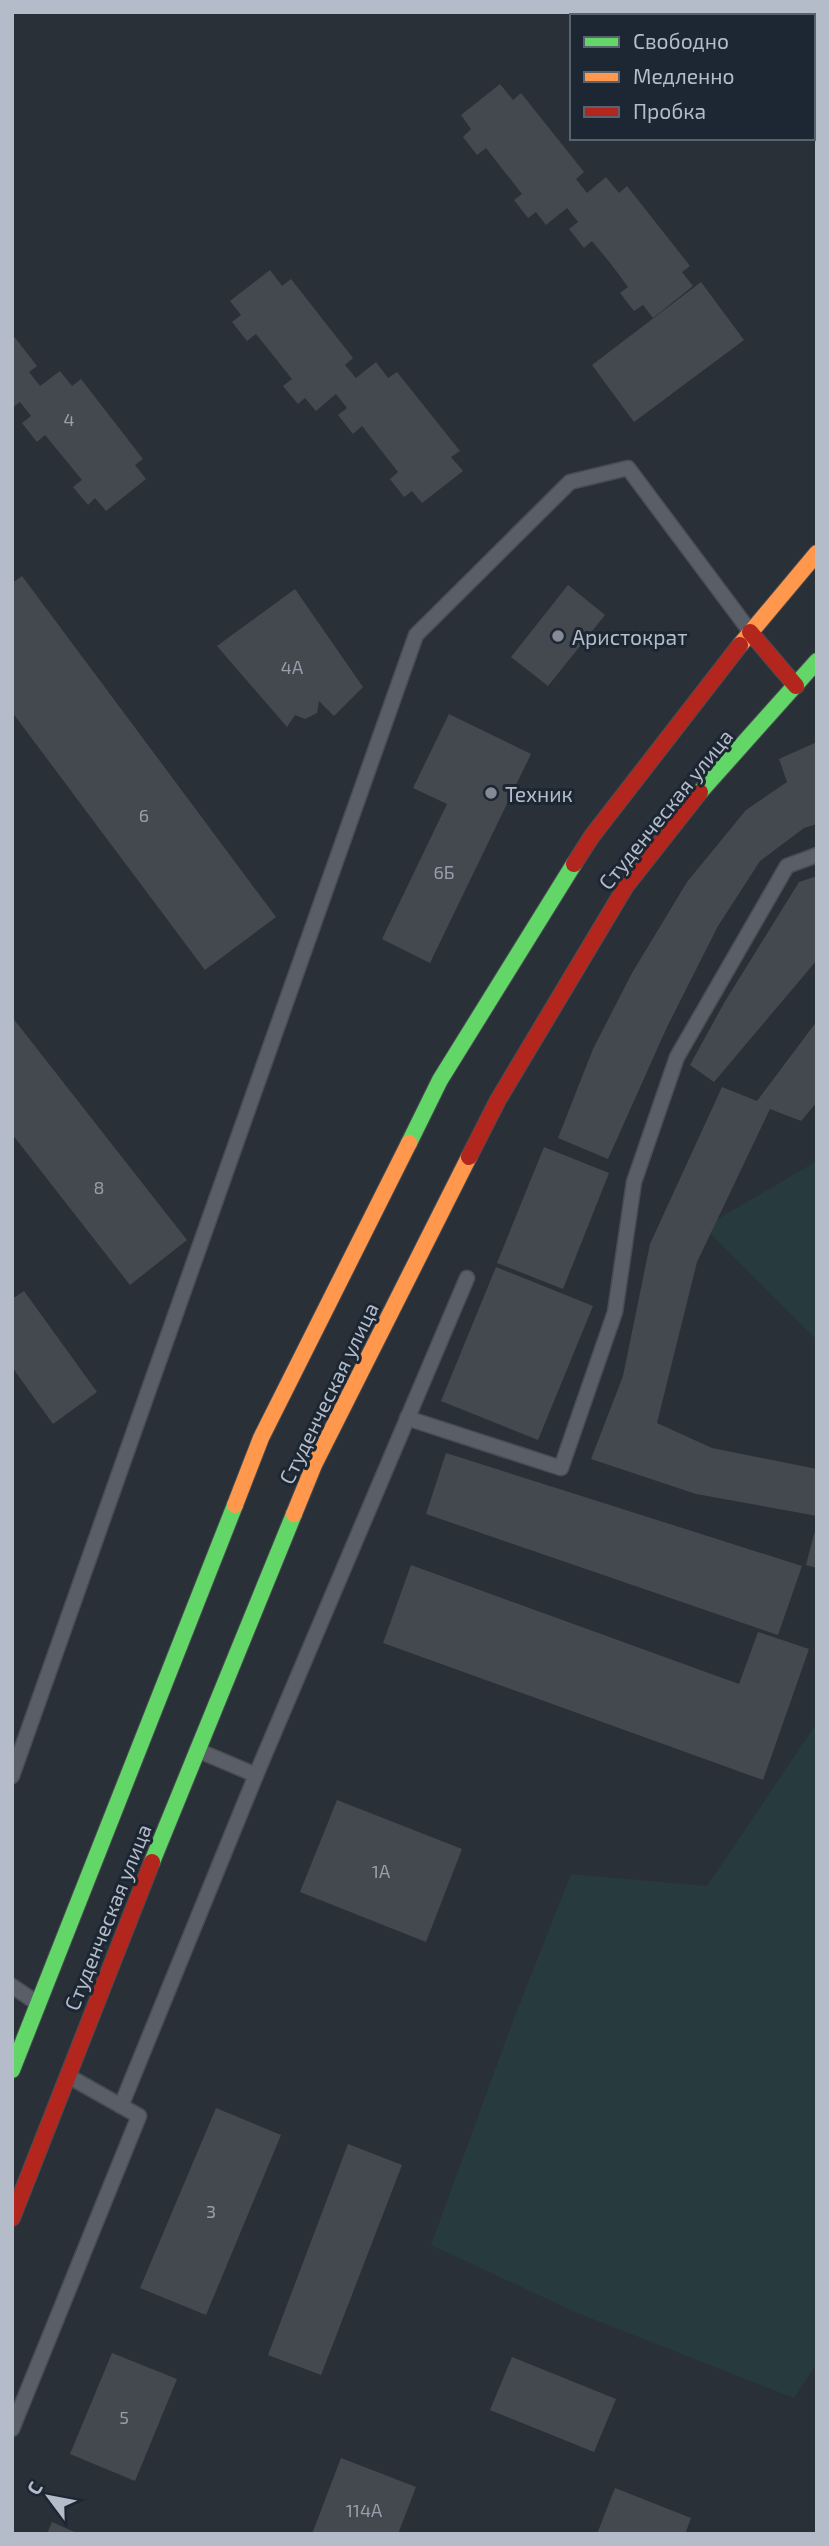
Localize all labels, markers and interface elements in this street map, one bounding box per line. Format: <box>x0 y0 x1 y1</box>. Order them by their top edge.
legend <box>570 14 815 140</box>
text: Свободно <box>633 28 729 53</box>
text: Медленно <box>633 63 735 88</box>
text: Пробка <box>633 98 706 123</box>
house number: 4 <box>63 408 75 430</box>
place label: Аристократ <box>572 624 687 649</box>
marker: Аристократ <box>550 628 566 644</box>
house number: 4А <box>281 656 304 678</box>
street label: Студенческая улица <box>593 724 738 895</box>
place label: Техник <box>505 781 573 806</box>
marker: Техник <box>483 785 499 801</box>
house number: 6 <box>139 804 149 826</box>
house number: 6Б <box>433 861 455 883</box>
house number: 8 <box>94 1176 104 1198</box>
street label: Студенческая улица <box>273 1298 384 1488</box>
street label: Студенческая улица <box>58 1820 157 2014</box>
house number: 1А <box>372 1860 391 1882</box>
house number: 3 <box>206 2200 216 2222</box>
house number: 5 <box>119 2406 129 2428</box>
north arrow <box>14 2462 84 2532</box>
text: С <box>21 2477 47 2499</box>
house number: 114А <box>346 2499 383 2521</box>

